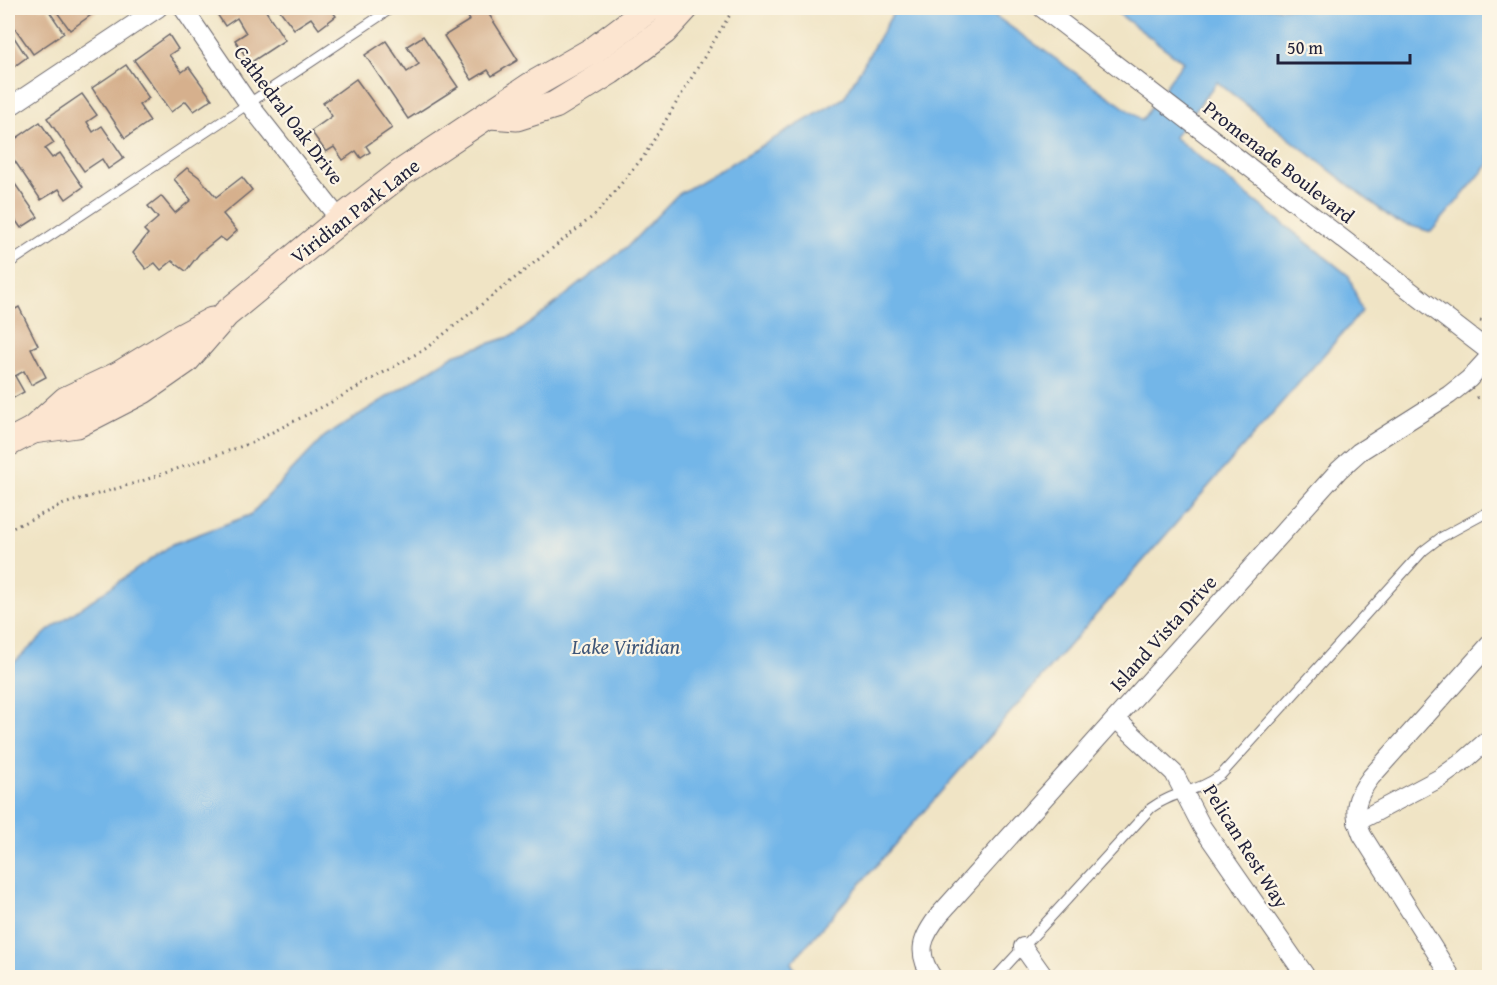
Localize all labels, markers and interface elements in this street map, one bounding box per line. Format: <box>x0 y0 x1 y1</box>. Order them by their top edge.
scale bar <box>1278 27 1410 65</box>
text: 50 m <box>1287 34 1323 61</box>
street label: Cathedral Oak Drive <box>227 39 351 190</box>
street label: Promenade Boulevard <box>1198 93 1361 230</box>
street label: Viridian Park Lane <box>284 151 425 270</box>
street label: Island Vista Drive <box>1102 568 1223 697</box>
water label: Lake Viridian <box>571 631 681 662</box>
street label: Pelican Rest Way <box>1197 778 1296 913</box>

